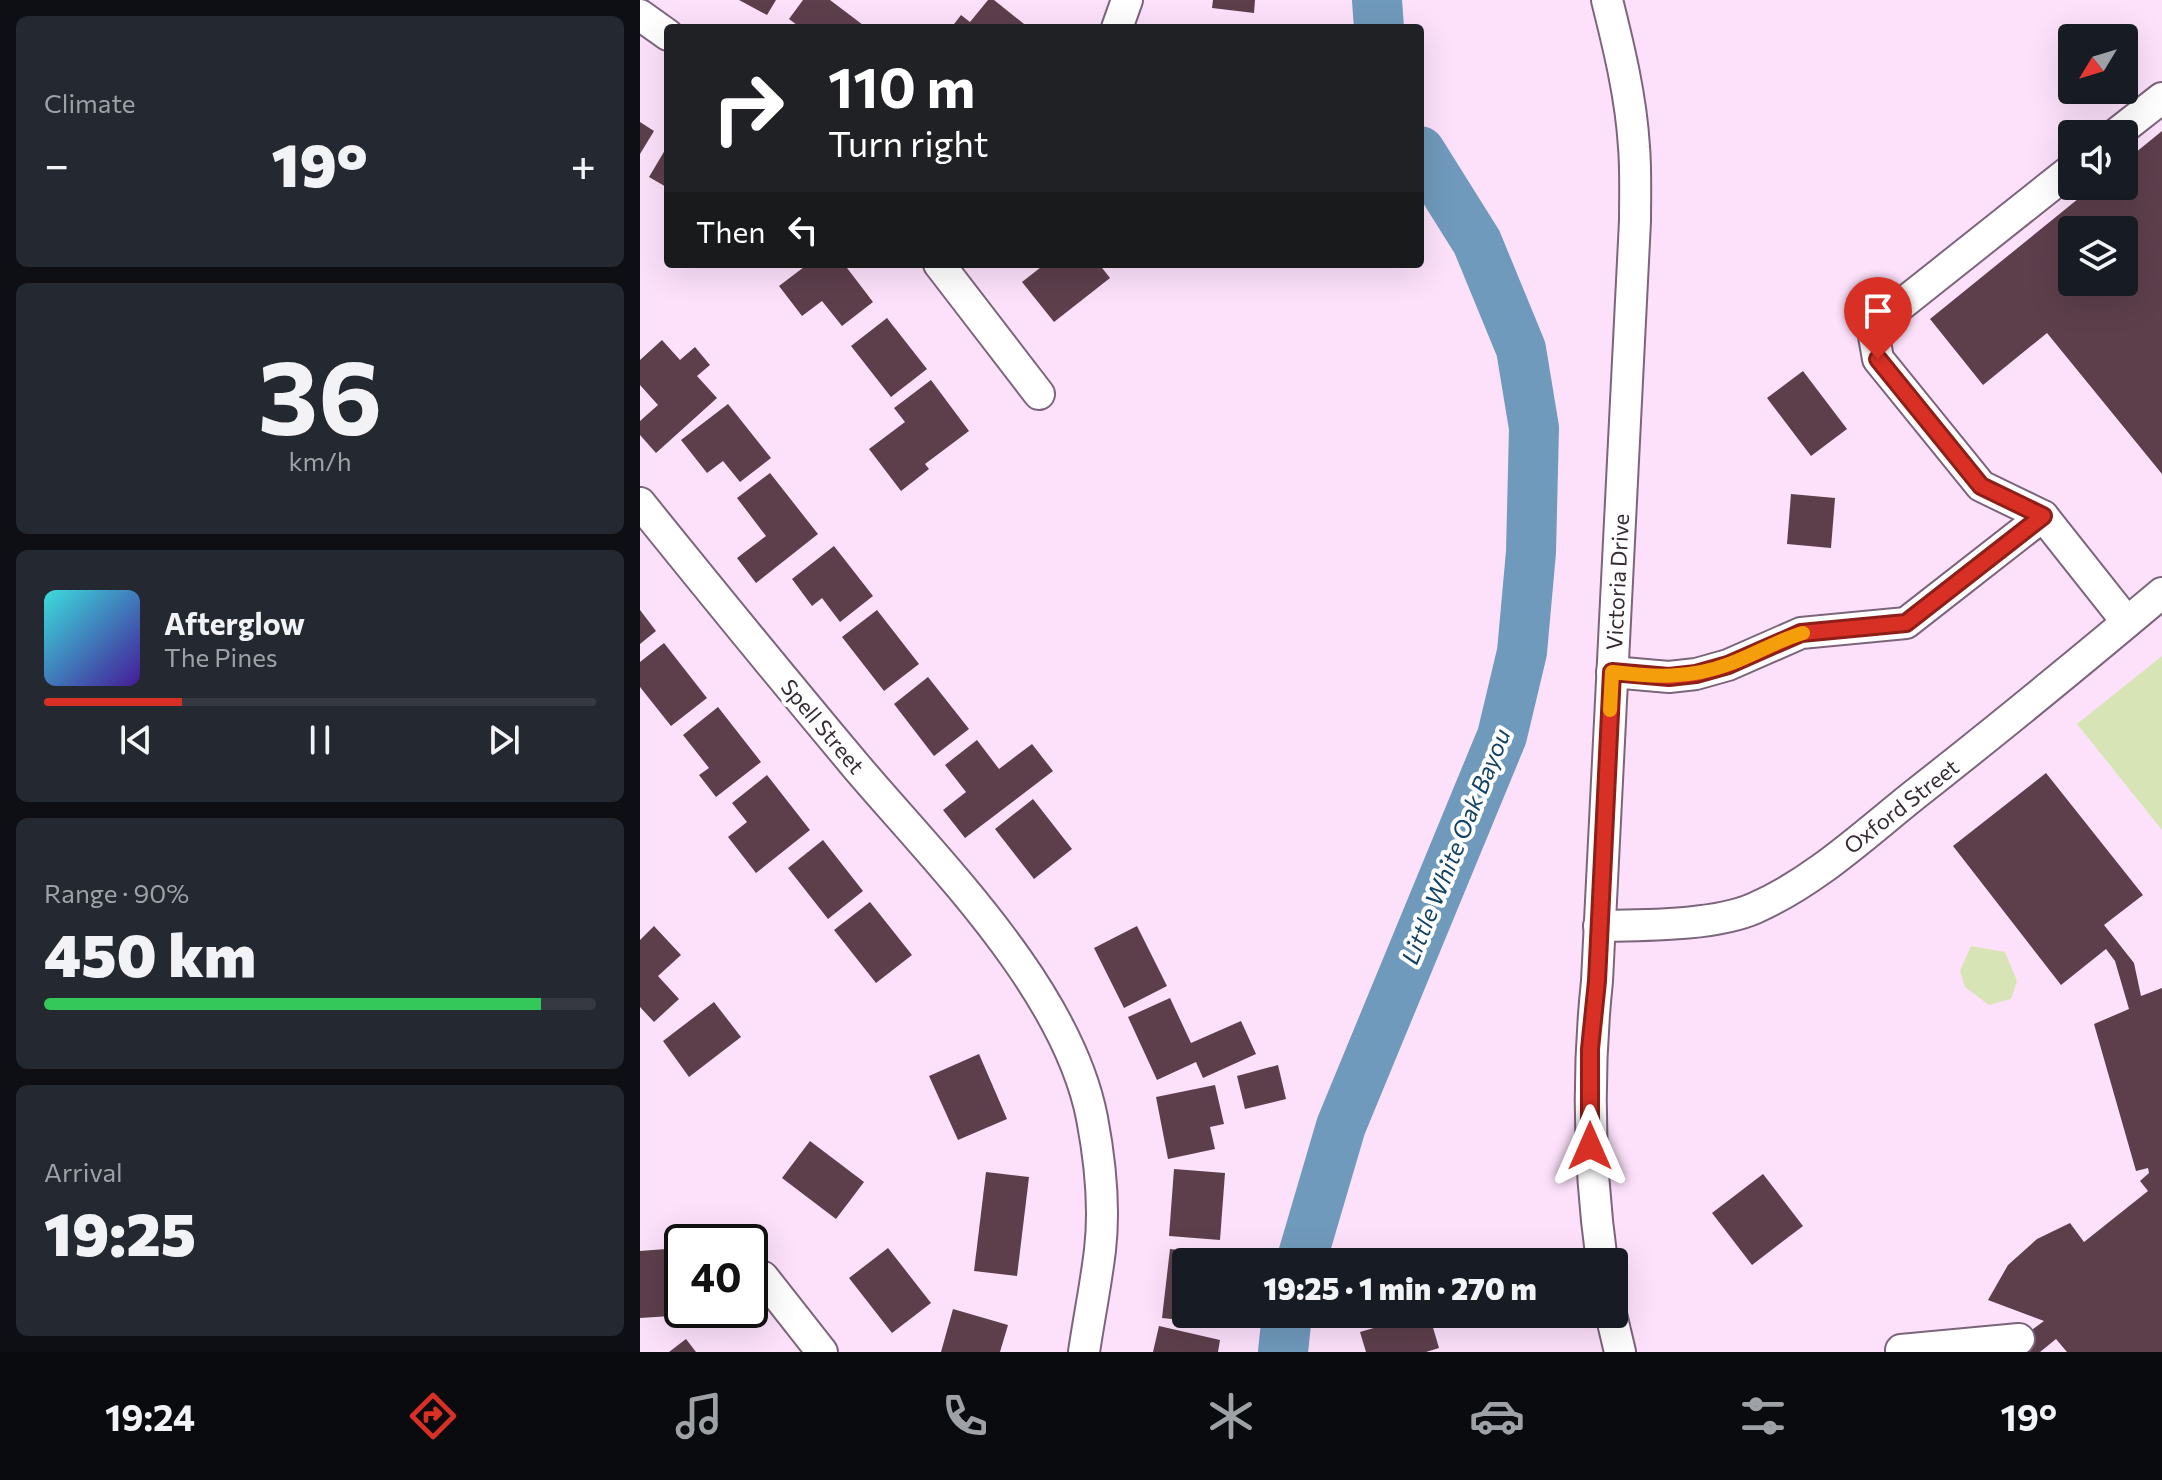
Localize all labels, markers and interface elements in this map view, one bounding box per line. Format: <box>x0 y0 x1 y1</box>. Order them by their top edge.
north arrow <box>2058 24 2138 104</box>
map controls <box>2058 24 2138 296</box>
text: 110 m <box>828 51 975 120</box>
icon: right <box>696 56 800 160</box>
text: Climate <box>44 87 136 118</box>
text: Turn right <box>828 120 989 164</box>
button: sound <box>2058 120 2138 200</box>
text: 19° <box>271 126 368 199</box>
text: − <box>44 136 69 190</box>
text: + <box>570 136 596 190</box>
icon: left <box>781 208 825 252</box>
text: Then <box>696 212 765 249</box>
button: layers <box>2058 216 2138 296</box>
pin <box>1844 277 1912 359</box>
icon: arrive <box>1856 289 1900 333</box>
text: 36 <box>258 329 382 456</box>
text: km/h <box>288 445 352 476</box>
street label: Victoria Drive <box>1600 513 1634 651</box>
text: Afterglow <box>164 604 305 641</box>
text: The Pines <box>164 641 278 672</box>
street label: Spell Street <box>776 673 870 779</box>
icon: previous <box>114 718 158 762</box>
icon: pause <box>298 718 342 762</box>
icon: next <box>482 718 526 762</box>
water label: Little White Oak Bayou <box>1394 724 1516 968</box>
street label: Oxford Street <box>1838 753 1964 859</box>
text: Range · 90% <box>44 877 189 908</box>
text: 450 km <box>44 916 256 989</box>
position arrow <box>1548 1104 1632 1188</box>
text: Arrival <box>44 1156 123 1187</box>
text: 19:25 <box>44 1195 196 1268</box>
speed limit sign: 40 <box>664 1224 768 1328</box>
text: 19:25 · 1 min · 270 m <box>1263 1269 1537 1306</box>
icon: directions <box>405 1388 461 1444</box>
icon: music <box>671 1388 727 1444</box>
icon: phone <box>937 1388 993 1444</box>
icon: climate <box>1203 1388 1259 1444</box>
icon: car <box>1469 1388 1525 1444</box>
icon: filters <box>1735 1388 1791 1444</box>
text: 19:24 <box>105 1394 195 1438</box>
text: 19° <box>2001 1394 2057 1438</box>

